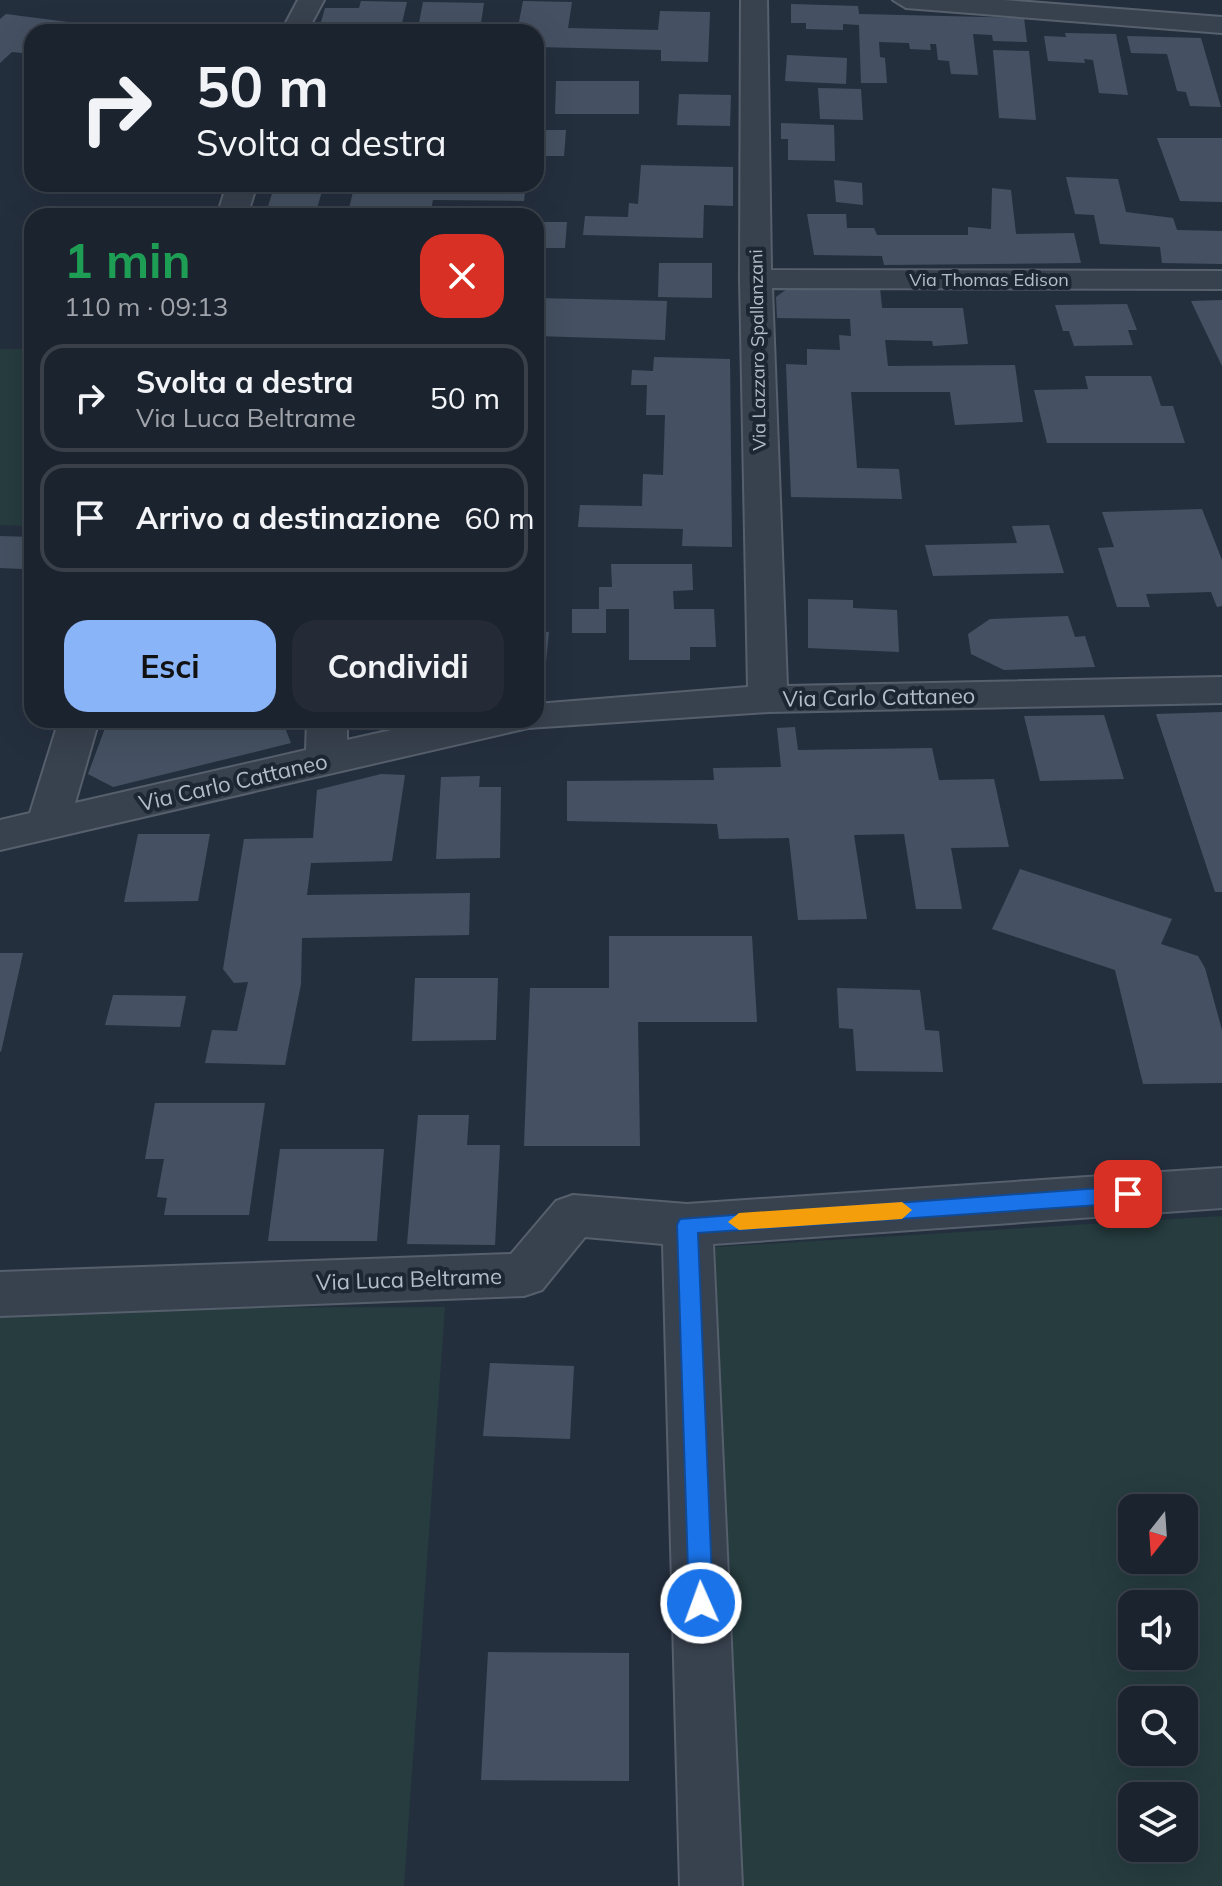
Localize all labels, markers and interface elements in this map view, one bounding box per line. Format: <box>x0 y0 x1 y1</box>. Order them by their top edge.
text: 50 m <box>196 51 329 121</box>
icon: right <box>64 56 168 160</box>
text: Svolta a destra <box>196 120 447 165</box>
text: 1 min <box>64 230 191 290</box>
button: close <box>420 234 504 318</box>
street label: Via Lazzaro Spallanzani <box>744 249 771 451</box>
street label: Via Thomas Edison <box>909 268 1069 291</box>
text: 110 m · 09:13 <box>64 290 228 323</box>
text: Svolta a destra <box>136 363 353 401</box>
icon: right <box>68 376 112 420</box>
text: 50 m <box>430 379 500 417</box>
text: Via Luca Beltrame <box>136 401 356 434</box>
icon: arrive <box>68 496 112 540</box>
text: Arrivo a destinazione <box>136 499 440 537</box>
text: 60 m <box>464 499 535 537</box>
button: Esci <box>64 620 276 712</box>
button: Condividi <box>292 620 504 712</box>
street label: Via Carlo Cattaneo <box>782 681 976 713</box>
street label: Via Carlo Cattaneo <box>136 747 330 817</box>
pin <box>1094 1160 1162 1228</box>
icon: arrive <box>1106 1172 1150 1216</box>
street label: Via Luca Beltrame <box>316 1262 502 1296</box>
north arrow <box>1118 1494 1198 1574</box>
map controls <box>1118 1494 1198 1862</box>
position arrow <box>659 1561 743 1645</box>
button: sound <box>1118 1590 1198 1670</box>
button: search <box>1118 1686 1198 1766</box>
button: layers <box>1118 1782 1198 1862</box>

